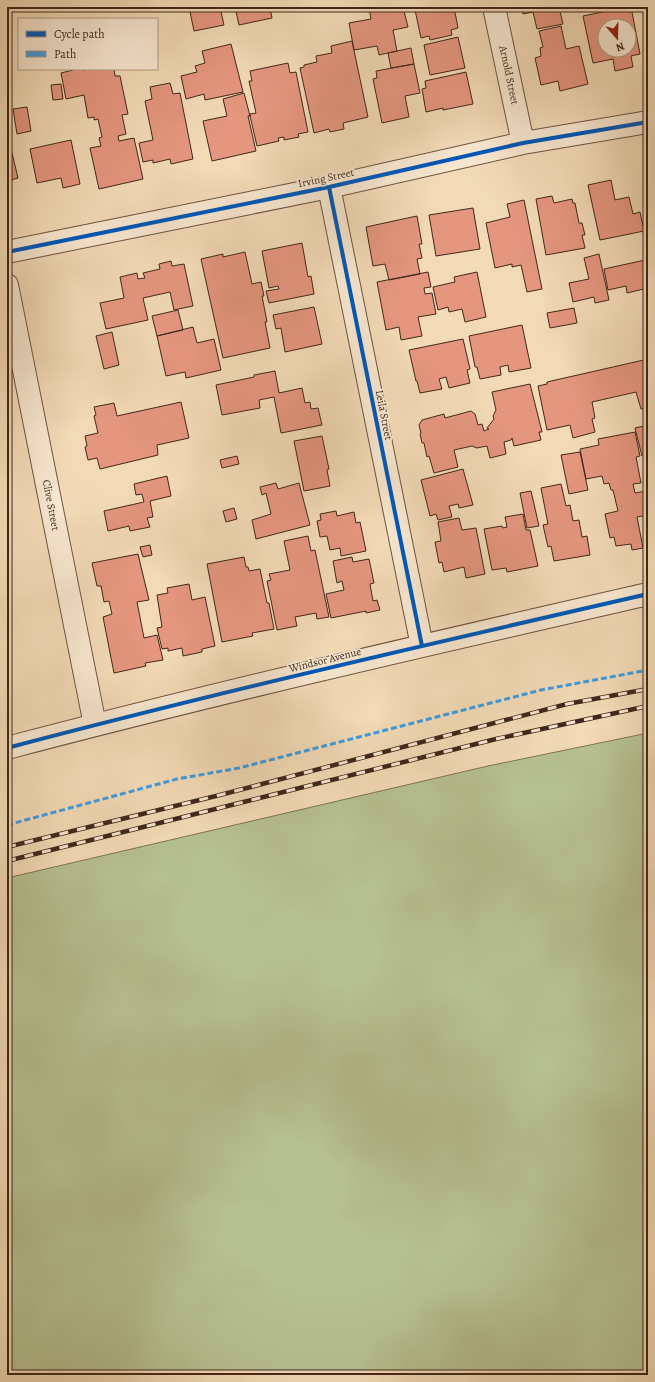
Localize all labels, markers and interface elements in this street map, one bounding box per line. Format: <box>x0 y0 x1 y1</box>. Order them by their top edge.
legend <box>18 18 158 70</box>
north arrow <box>597 18 637 58</box>
text: Cycle path <box>54 26 105 42</box>
text: N <box>614 39 627 55</box>
street label: Arnold Street <box>495 43 523 106</box>
text: Path <box>54 46 77 62</box>
street label: Irving Street <box>297 165 356 191</box>
street label: Leila Street <box>372 389 396 442</box>
street label: Clive Street <box>39 478 63 532</box>
street label: Windsor Avenue <box>286 644 363 676</box>

